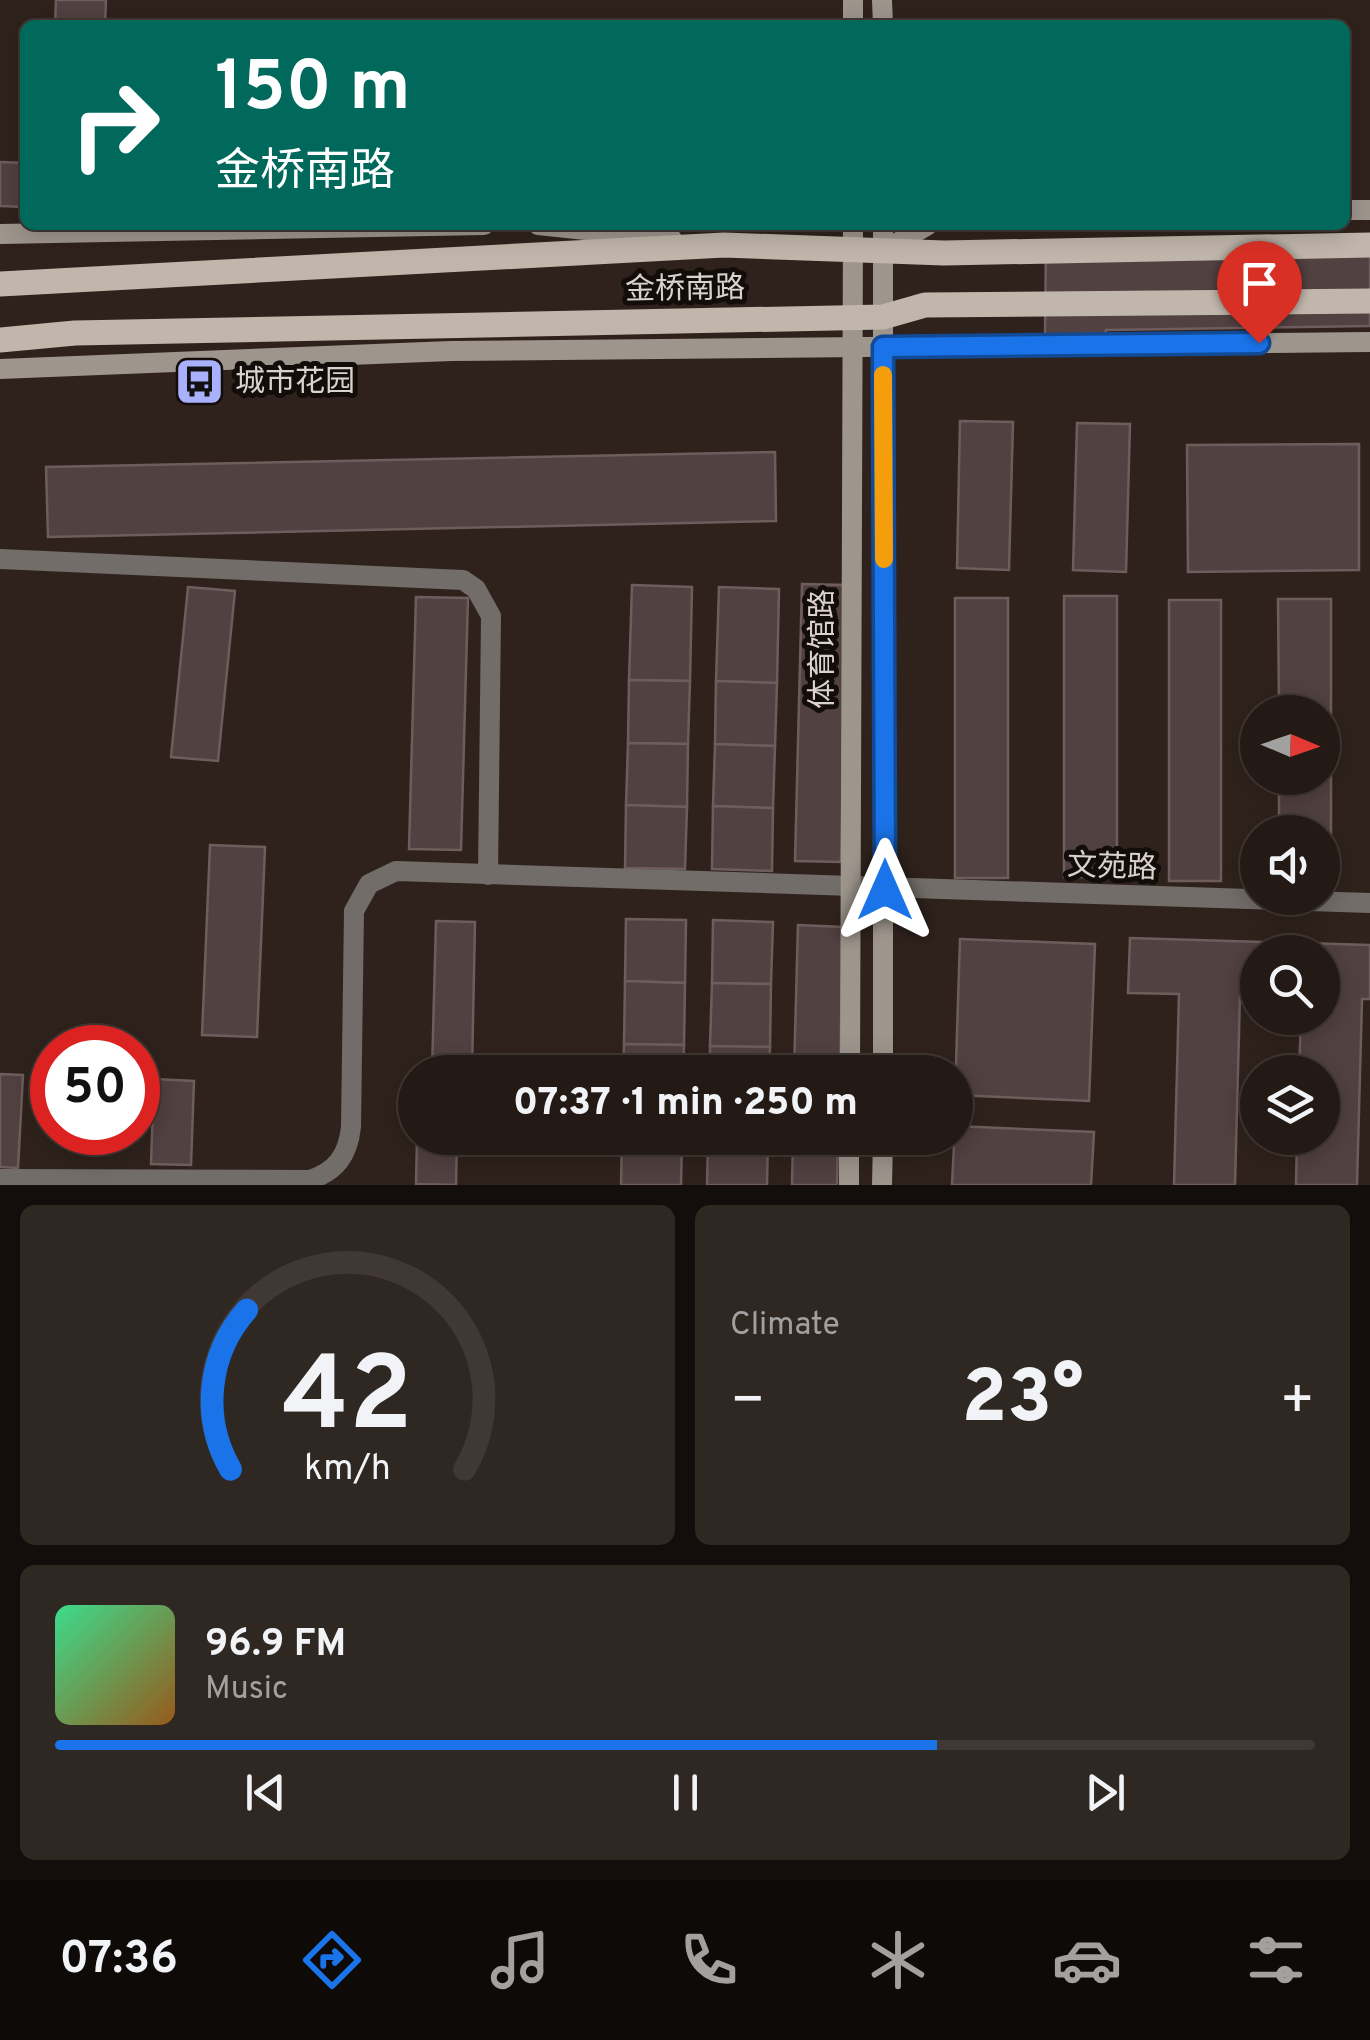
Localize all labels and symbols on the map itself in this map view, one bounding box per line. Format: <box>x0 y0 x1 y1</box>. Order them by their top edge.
pin <box>1217 241 1302 344</box>
street label: 金桥南路 <box>625 271 745 310</box>
bus stop icon: 城市花园 <box>174 355 226 407</box>
place label: 城市花园 <box>235 365 355 402</box>
street label: 体育馆路 <box>806 589 843 709</box>
north arrow <box>1240 695 1340 795</box>
position arrow <box>833 838 937 942</box>
street label: 文苑路 <box>1066 848 1158 889</box>
speed limit sign: 50 <box>30 1025 160 1155</box>

